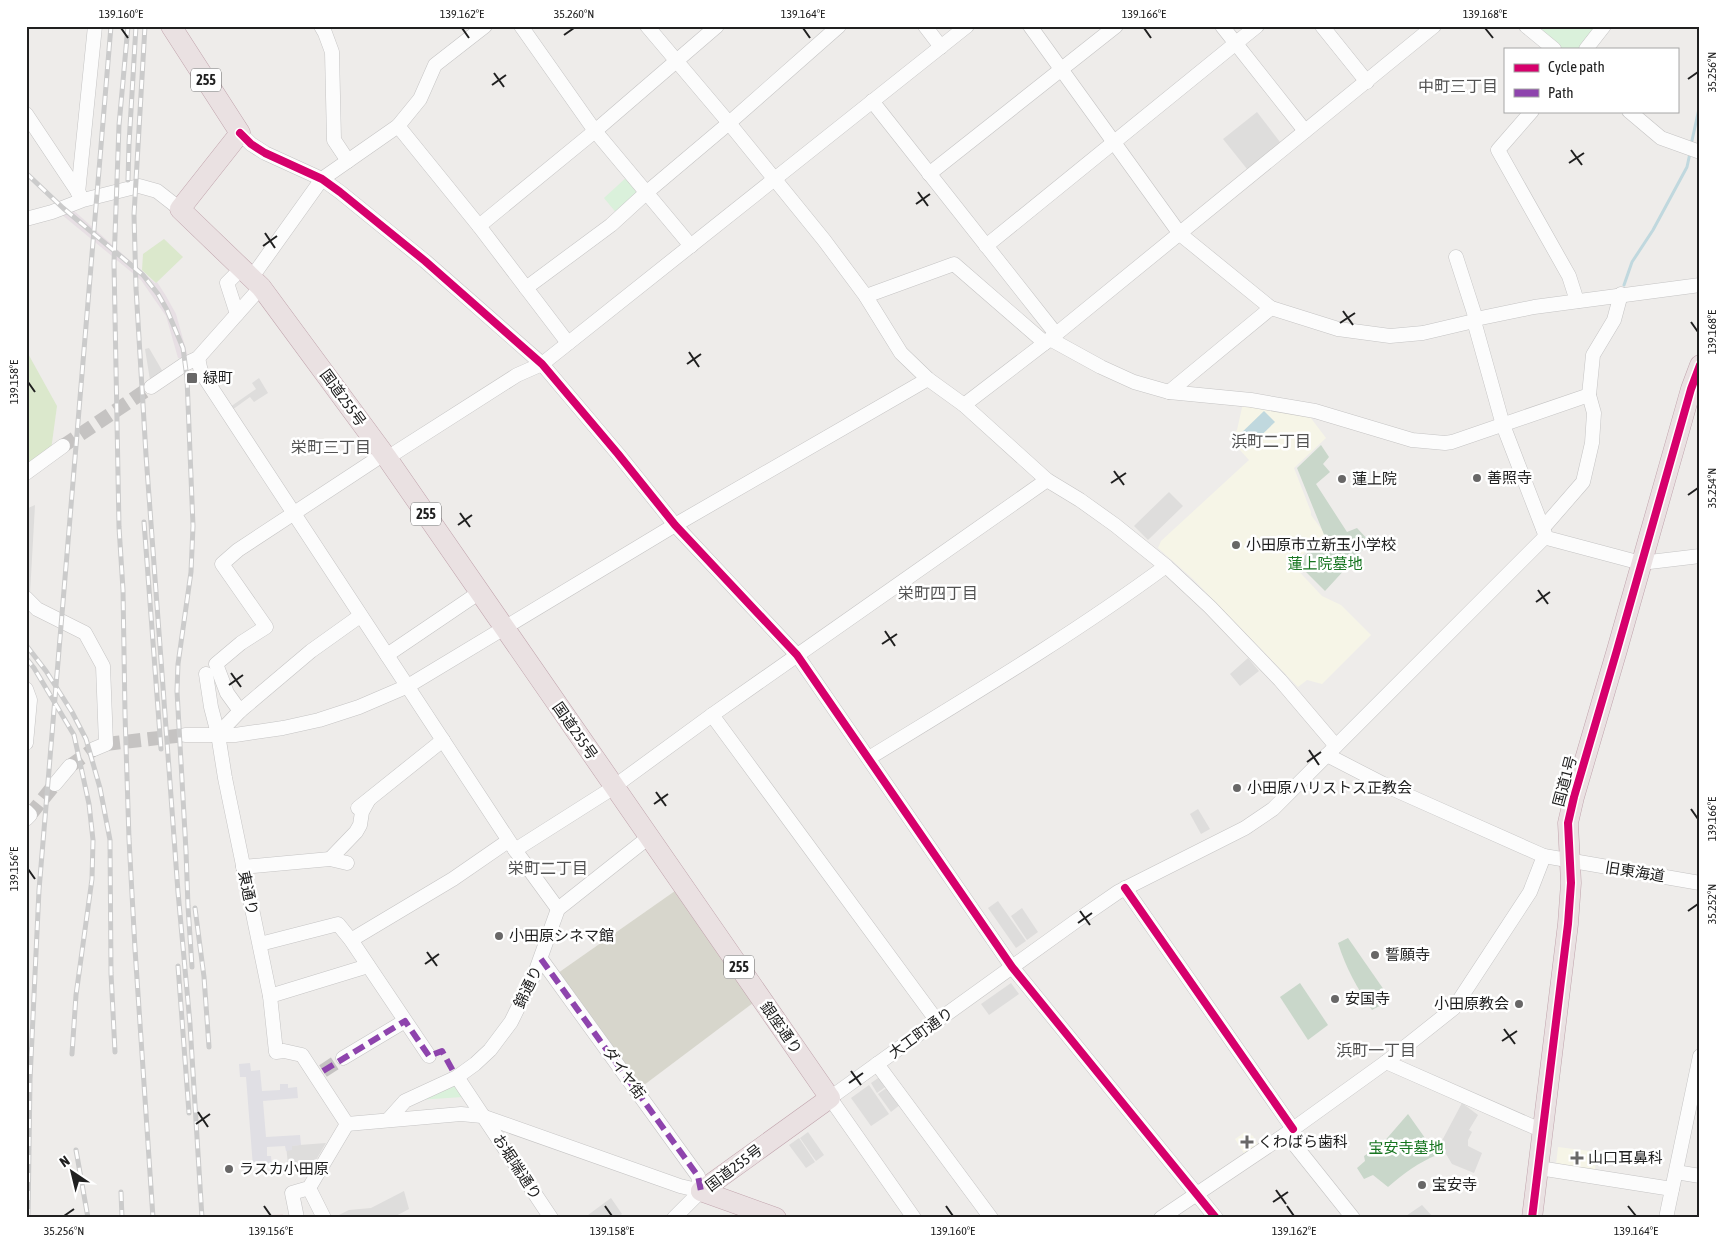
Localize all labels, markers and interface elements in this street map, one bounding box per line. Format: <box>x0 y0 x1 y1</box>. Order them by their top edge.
text: 139.160°E <box>99 7 143 21</box>
text: 139.162°E <box>440 7 484 21</box>
text: 35.260°N <box>554 7 594 21</box>
text: 139.164°E <box>781 7 825 21</box>
text: 139.166°E <box>1122 7 1166 21</box>
text: 139.168°E <box>1463 7 1507 21</box>
legend <box>1504 48 1678 112</box>
text: 35.256°N <box>1705 52 1719 92</box>
text: Cycle path <box>1548 58 1605 75</box>
road number: 255 <box>191 68 221 92</box>
district label: 中町三丁目 <box>1418 77 1498 95</box>
text: Path <box>1548 84 1574 101</box>
text: 139.168°E <box>1705 310 1719 354</box>
text: 139.158°E <box>7 360 21 404</box>
street label: 国道255号 <box>317 366 370 429</box>
place label: 緑町 <box>203 369 233 386</box>
marker: 緑町 <box>185 371 199 385</box>
district label: 浜町二丁目 <box>1231 432 1311 450</box>
district label: 栄町三丁目 <box>291 438 371 456</box>
text: 35.254°N <box>1705 468 1719 508</box>
place label: 善照寺 <box>1487 469 1532 486</box>
place label: 蓮上院 <box>1352 470 1397 487</box>
marker: 善照寺 <box>1471 472 1483 484</box>
marker: 蓮上院 <box>1336 473 1348 485</box>
road number: 255 <box>411 502 441 526</box>
place label: 小田原市立新玉小学校 <box>1246 536 1396 553</box>
marker: 小田原市立新玉小学校 <box>1230 539 1242 551</box>
park label: 蓮上院墓地 <box>1287 555 1363 572</box>
district label: 栄町四丁目 <box>898 584 978 602</box>
street label: 国道255号 <box>549 699 601 763</box>
street label: 国道1号 <box>1550 754 1579 808</box>
place label: 小田原ハリストス正教会 <box>1247 779 1412 796</box>
marker: 小田原ハリストス正教会 <box>1231 782 1243 794</box>
text: 139.166°E <box>1705 797 1719 841</box>
text: 139.156°E <box>7 847 21 891</box>
street label: 旧東海道 <box>1604 858 1666 885</box>
district label: 栄町二丁目 <box>508 859 588 877</box>
street label: 東通り <box>235 869 261 917</box>
text: 35.252°N <box>1705 884 1719 924</box>
place label: 小田原シネマ館 <box>509 927 614 944</box>
marker: 小田原シネマ館 <box>493 930 505 942</box>
place label: 誓願寺 <box>1385 946 1430 963</box>
marker: 誓願寺 <box>1369 949 1381 961</box>
road number: 255 <box>724 956 754 979</box>
street label: 錦通り <box>510 963 545 1011</box>
place label: 安国寺 <box>1345 990 1390 1007</box>
marker: 安国寺 <box>1329 993 1341 1005</box>
place label: 小田原教会 <box>1434 995 1509 1012</box>
street label: 銀座通り <box>757 998 806 1057</box>
marker: 小田原教会 <box>1513 998 1525 1010</box>
street label: 大工町通り <box>885 1004 956 1062</box>
district label: 浜町一丁目 <box>1336 1041 1416 1059</box>
street label: ダイヤ街 <box>600 1044 649 1102</box>
street label: お堀端通り <box>490 1131 545 1203</box>
place label: くわばら歯科 <box>1258 1133 1348 1150</box>
marker: くわばら歯科 <box>1240 1135 1254 1149</box>
park label: 宝安寺墓地 <box>1368 1139 1444 1156</box>
street label: 国道255号 <box>702 1141 765 1194</box>
north arrow <box>48 1146 98 1196</box>
place label: 山口耳鼻科 <box>1588 1149 1663 1166</box>
marker: 山口耳鼻科 <box>1570 1151 1584 1165</box>
text: N <box>57 1152 73 1170</box>
place label: ラスカ小田原 <box>239 1160 329 1177</box>
marker: ラスカ小田原 <box>223 1163 235 1175</box>
place label: 宝安寺 <box>1432 1176 1477 1193</box>
marker: 宝安寺 <box>1416 1179 1428 1191</box>
text: 35.256°N <box>44 1224 84 1238</box>
text: 139.156°E <box>249 1224 293 1238</box>
text: 139.158°E <box>590 1224 634 1238</box>
text: 139.160°E <box>931 1224 975 1238</box>
text: 139.162°E <box>1272 1224 1316 1238</box>
text: 139.164°E <box>1614 1224 1658 1238</box>

